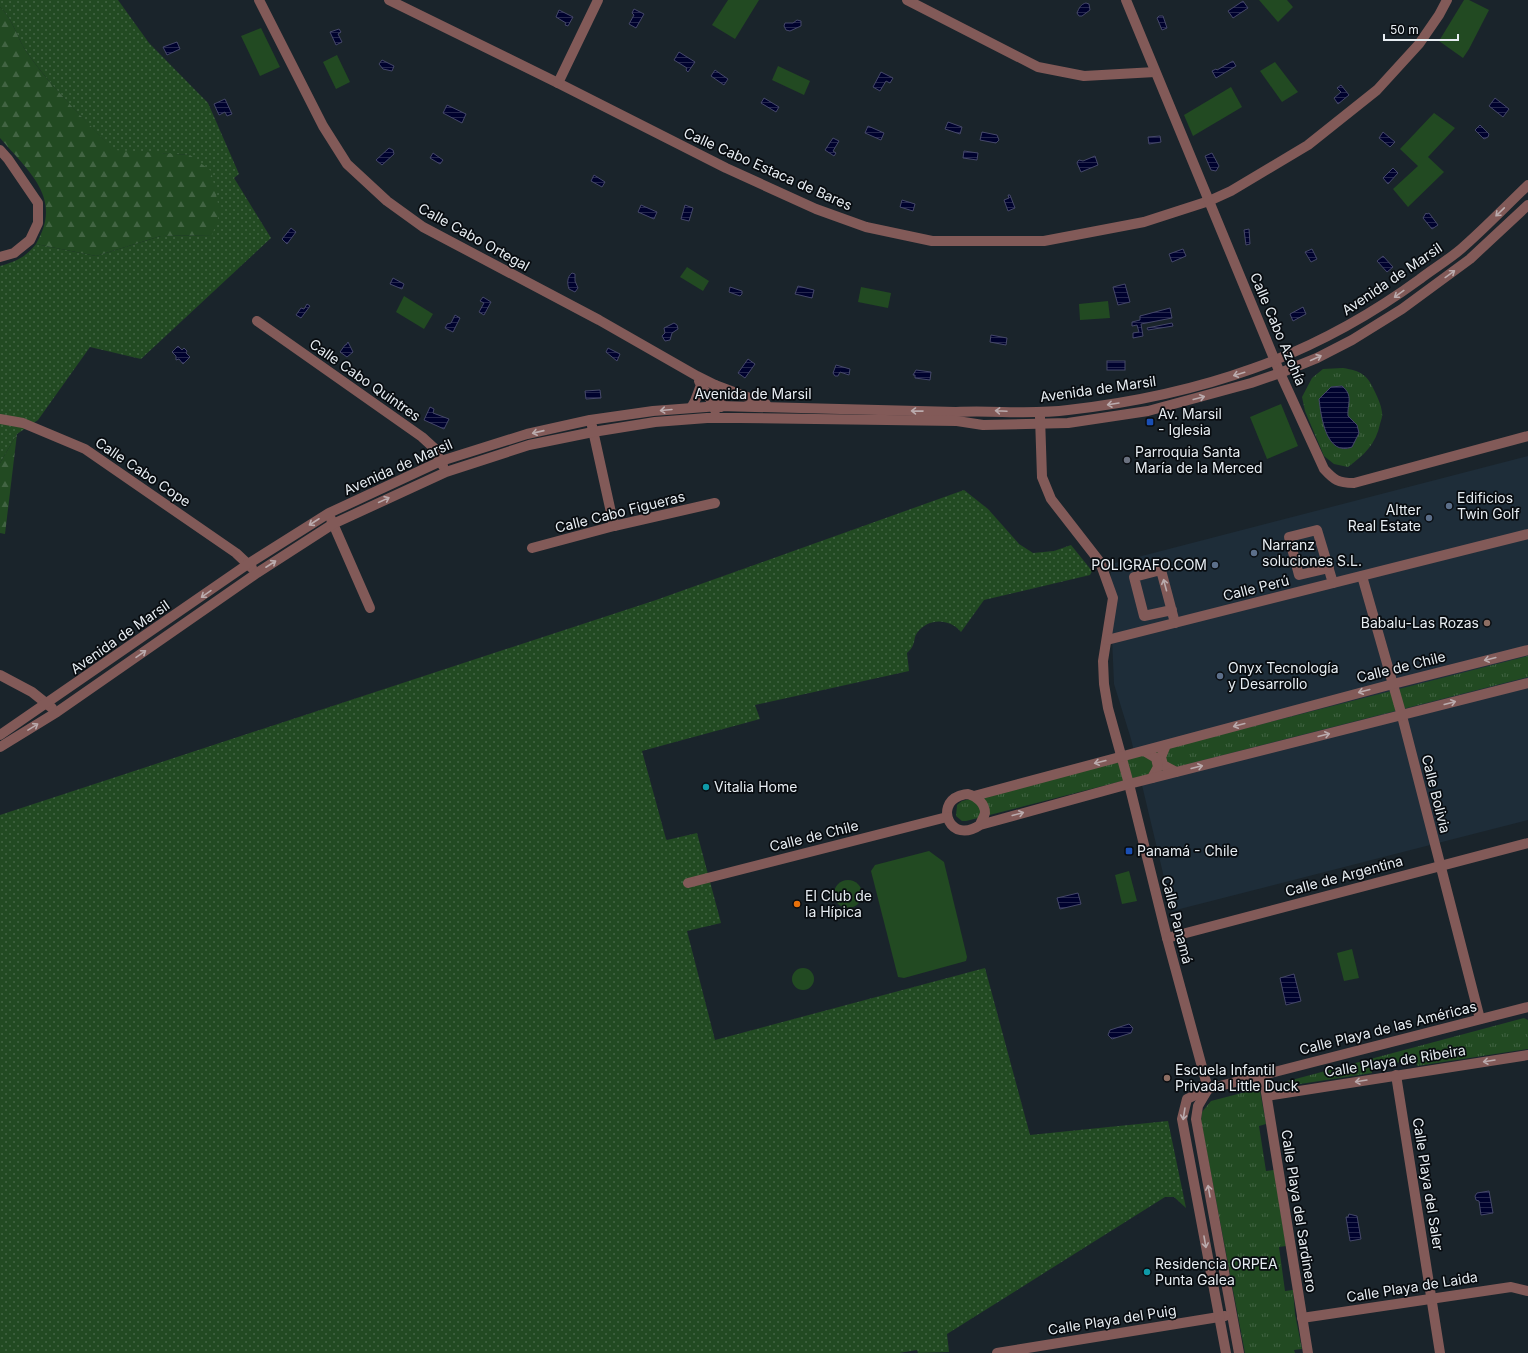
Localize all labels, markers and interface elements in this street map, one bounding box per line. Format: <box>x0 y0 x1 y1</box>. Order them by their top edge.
scale bar <box>1384 16 1458 42</box>
text: 50 m <box>1390 22 1419 37</box>
street label: Calle Cabo Estaca de Bares <box>681 124 855 213</box>
street label: Calle Cabo Ortegal <box>416 199 533 274</box>
one-way arrow <box>1495 207 1505 217</box>
street label: Avenida de Marsil <box>1338 239 1445 318</box>
street label: Calle Cabo Azohía <box>1247 270 1310 388</box>
one-way arrow <box>1444 270 1455 278</box>
one-way arrow <box>1394 290 1405 298</box>
street label: Calle Cabo Quintres <box>306 335 424 424</box>
one-way arrow <box>1310 354 1322 361</box>
one-way arrow <box>1233 371 1246 378</box>
street label: Avenida de Marsil <box>1039 372 1157 405</box>
street label: Avenida de Marsil <box>694 385 812 402</box>
one-way arrow <box>1192 394 1205 401</box>
one-way arrow <box>1106 400 1119 408</box>
place label: Av. Marsil - Iglesia <box>1158 405 1222 438</box>
one-way arrow <box>660 406 673 414</box>
one-way arrow <box>911 407 924 415</box>
one-way arrow <box>995 408 1008 415</box>
marker: Av. Marsil - Iglesia <box>1145 417 1155 427</box>
one-way arrow <box>532 428 545 436</box>
street label: Calle Cabo Cope <box>92 433 194 510</box>
street label: Avenida de Marsil <box>341 435 455 498</box>
place label: Parroquia Santa María de la Merced <box>1135 443 1263 476</box>
marker: Parroquia Santa María de la Merced <box>1122 455 1132 465</box>
street label: Calle Cabo Figueras <box>553 487 687 536</box>
place label: Edificios Twin Golf <box>1457 489 1520 522</box>
one-way arrow <box>377 496 389 503</box>
place label: Altter Real Estate <box>1348 501 1421 534</box>
marker: Edificios Twin Golf <box>1444 501 1454 511</box>
marker: Altter Real Estate <box>1424 513 1434 523</box>
one-way arrow <box>309 518 320 526</box>
place label: Narranz soluciones S.L. <box>1262 536 1362 569</box>
marker: Narranz soluciones S.L. <box>1249 548 1259 558</box>
place label: POLIGRAFO.COM <box>1091 556 1207 573</box>
one-way arrow <box>265 560 276 568</box>
marker: POLIGRAFO.COM <box>1210 560 1220 570</box>
street label: Calle Perú <box>1221 571 1291 604</box>
one-way arrow <box>1161 579 1169 592</box>
one-way arrow <box>201 590 212 598</box>
street label: Avenida de Marsil <box>67 596 173 677</box>
place label: Babalu-Las Rozas <box>1361 614 1479 631</box>
marker: Babalu-Las Rozas <box>1482 618 1492 628</box>
street label: Calle de Chile <box>1355 647 1447 686</box>
one-way arrow <box>135 650 146 658</box>
one-way arrow <box>1484 656 1497 664</box>
place label: Onyx Tecnología y Desarrollo <box>1228 659 1339 692</box>
marker: Onyx Tecnología y Desarrollo <box>1215 671 1225 681</box>
one-way arrow <box>1358 688 1371 696</box>
one-way arrow <box>1443 699 1456 707</box>
one-way arrow <box>27 722 39 730</box>
one-way arrow <box>1232 722 1245 729</box>
one-way arrow <box>1317 731 1330 739</box>
street label: Calle Bolivia <box>1419 753 1454 835</box>
one-way arrow <box>1093 759 1106 767</box>
one-way arrow <box>1191 763 1204 770</box>
place label: Vitalia Home <box>714 778 797 795</box>
marker: Vitalia Home <box>701 782 711 792</box>
one-way arrow <box>1011 810 1024 818</box>
street label: Calle de Chile <box>768 816 860 855</box>
place label: Panamá - Chile <box>1137 842 1238 859</box>
marker: Panamá - Chile <box>1124 846 1134 856</box>
street label: Calle de Argentina <box>1283 852 1405 899</box>
street label: Calle Panamá <box>1158 874 1197 966</box>
place label: El Club de la Hípica <box>805 887 872 920</box>
marker: El Club de la Hípica <box>792 899 802 909</box>
street label: Calle Playa de las Américas <box>1297 997 1478 1058</box>
street label: Calle Playa de Ribeira <box>1323 1041 1467 1080</box>
one-way arrow <box>1483 1057 1496 1065</box>
place label: Escuela Infantil Privada Little Duck <box>1175 1061 1299 1094</box>
marker: Escuela Infantil Privada Little Duck <box>1162 1073 1172 1083</box>
one-way arrow <box>1355 1077 1368 1085</box>
one-way arrow <box>1180 1108 1188 1121</box>
street label: Calle Playa del Saler <box>1410 1116 1447 1252</box>
street label: Calle Playa del Sardinero <box>1278 1128 1321 1293</box>
one-way arrow <box>1204 1185 1212 1198</box>
one-way arrow <box>1201 1235 1209 1248</box>
place label: Residencia ORPEA Punta Galea <box>1155 1255 1278 1288</box>
marker: Residencia ORPEA Punta Galea <box>1142 1267 1152 1277</box>
street label: Calle Playa de Laida <box>1345 1268 1479 1305</box>
street label: Calle Playa del Puig <box>1046 1301 1177 1338</box>

